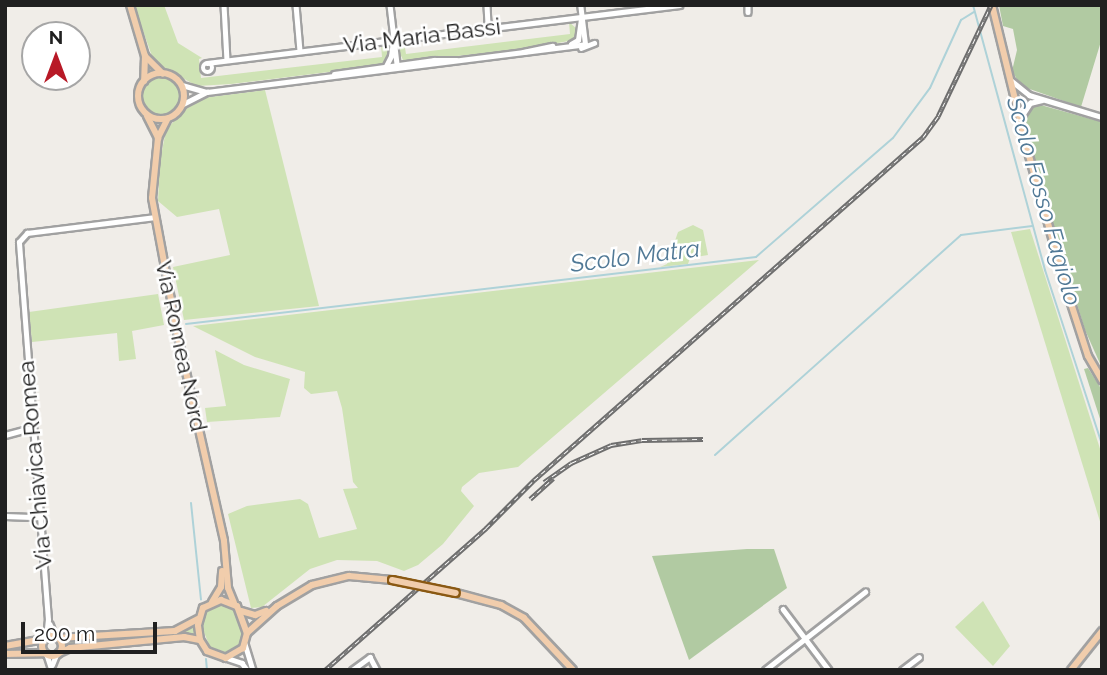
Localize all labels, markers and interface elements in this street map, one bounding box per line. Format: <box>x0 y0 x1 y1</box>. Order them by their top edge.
street label: Via Maria Bassi <box>342 13 502 59</box>
north arrow <box>21 21 91 91</box>
text: N <box>49 26 63 48</box>
water label: Scolo Fosso Fagiolo <box>1000 93 1088 309</box>
water label: Scolo Matra <box>568 234 702 278</box>
street label: Via Romea Nord <box>149 258 213 434</box>
street label: Via Chiavica Romea <box>12 360 58 570</box>
scale bar <box>24 608 161 652</box>
text: 200 m <box>34 621 95 646</box>

